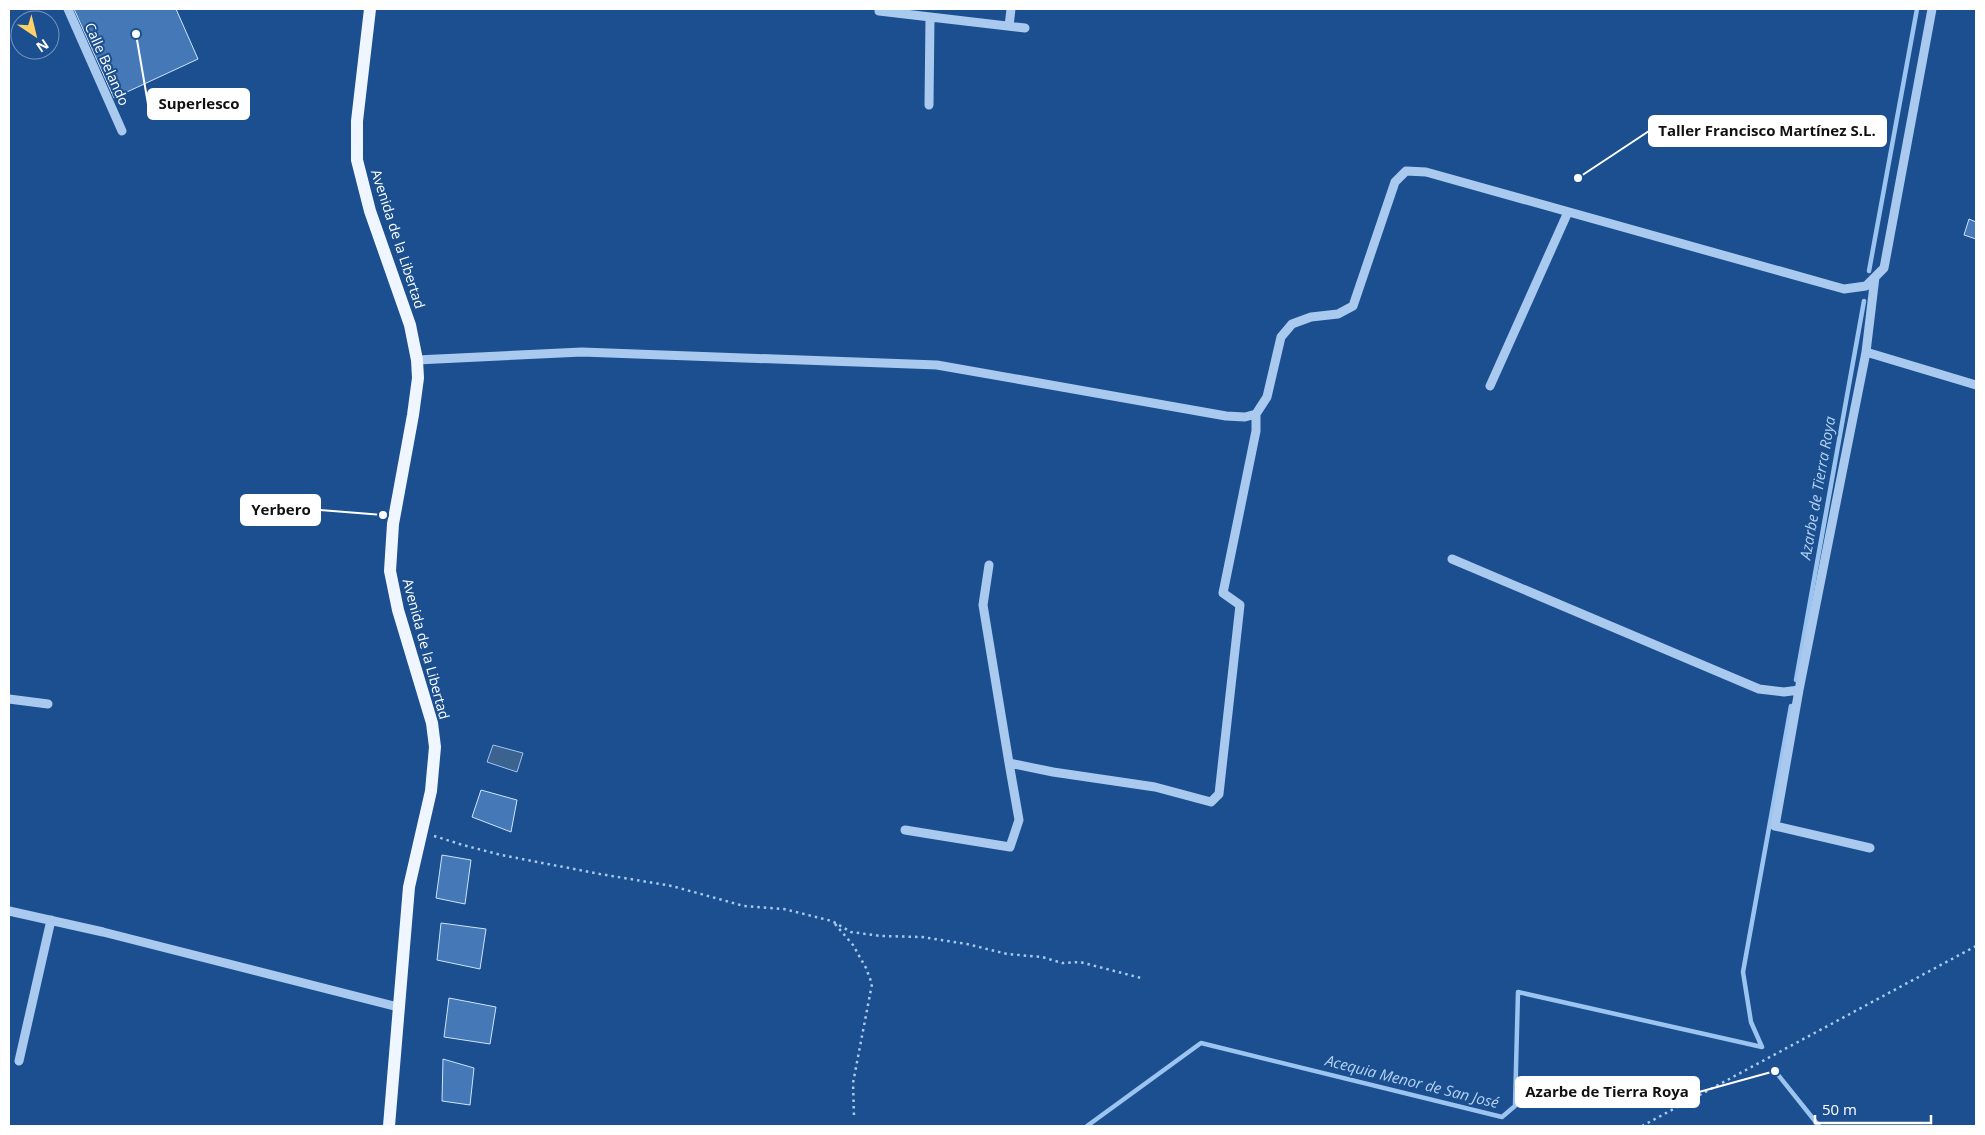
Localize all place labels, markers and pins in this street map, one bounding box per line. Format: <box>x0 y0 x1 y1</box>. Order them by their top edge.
callout: Superlesco <box>148 89 249 119</box>
callout: Taller Francisco Martínez S.L. <box>1649 116 1886 146</box>
callout: Yerbero <box>241 495 320 525</box>
callout: Azarbe de Tierra Roya <box>1516 1077 1699 1107</box>

